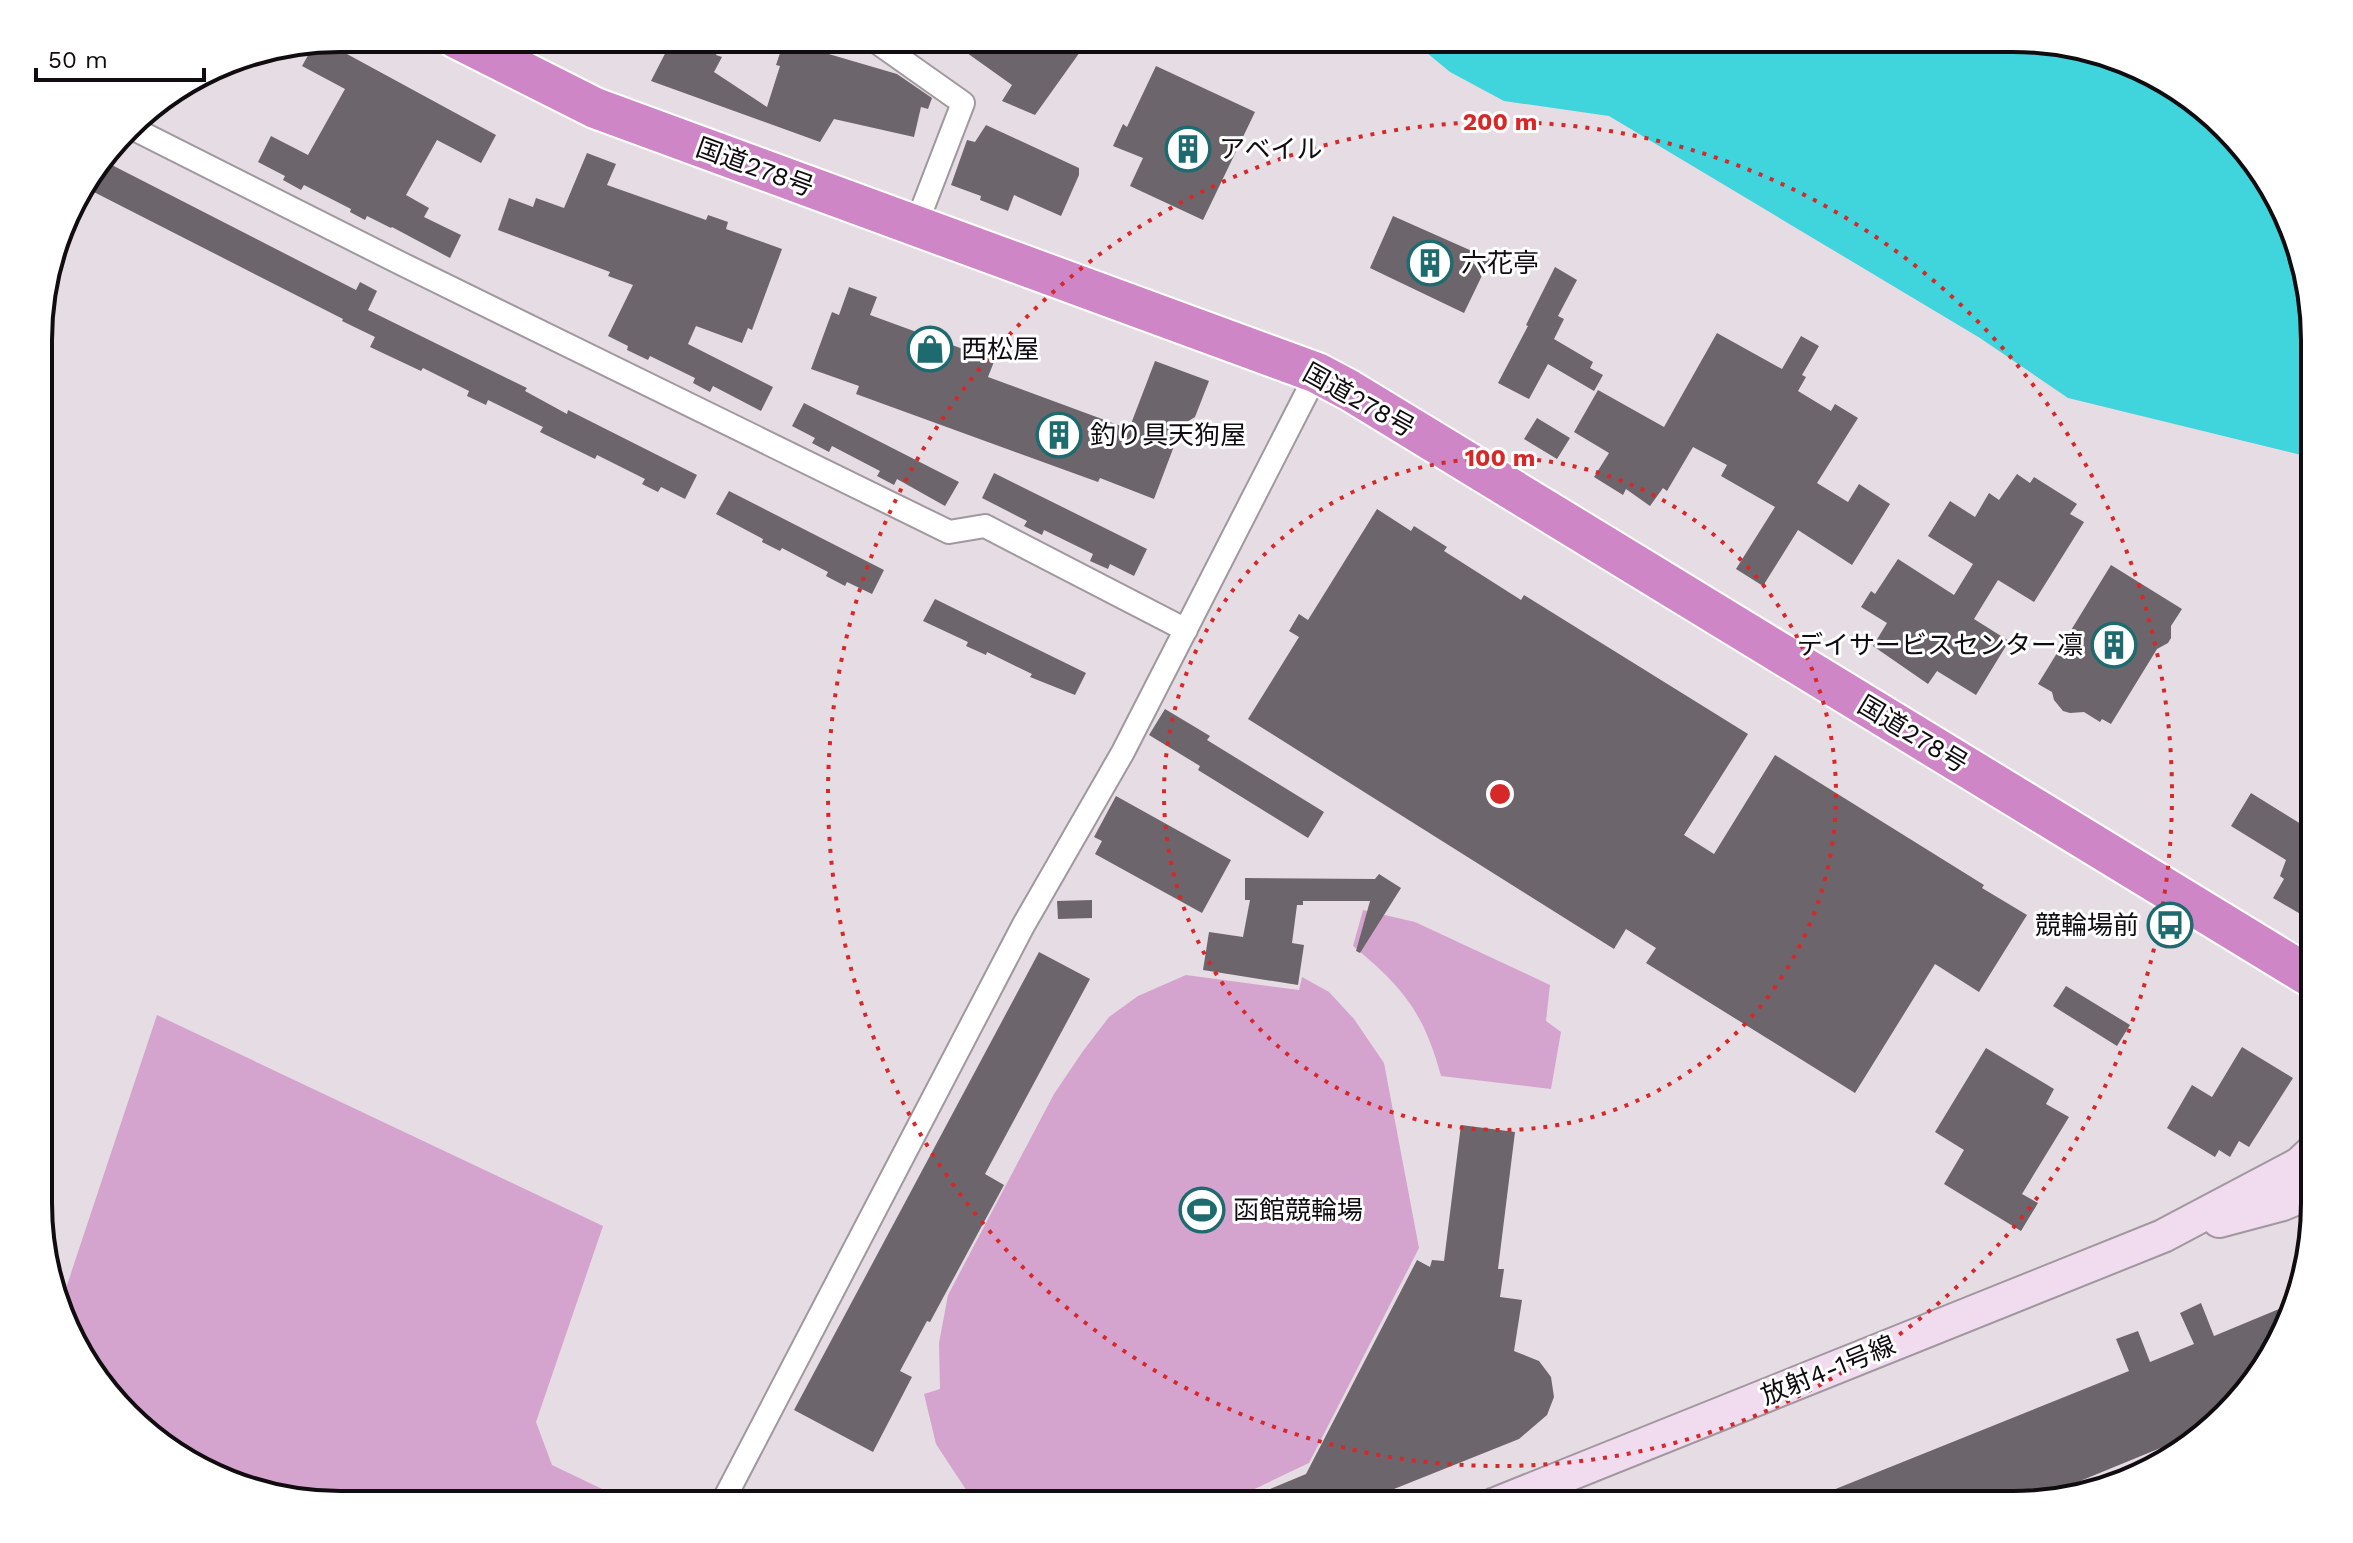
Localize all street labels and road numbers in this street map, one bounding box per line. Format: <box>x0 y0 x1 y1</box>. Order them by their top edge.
street label: 国道278号 <box>692 132 818 202</box>
street label: 国道278号 <box>1298 357 1420 443</box>
street label: 国道278号 <box>1853 690 1973 778</box>
street label: 放射4-1号線 <box>1756 1329 1900 1411</box>

